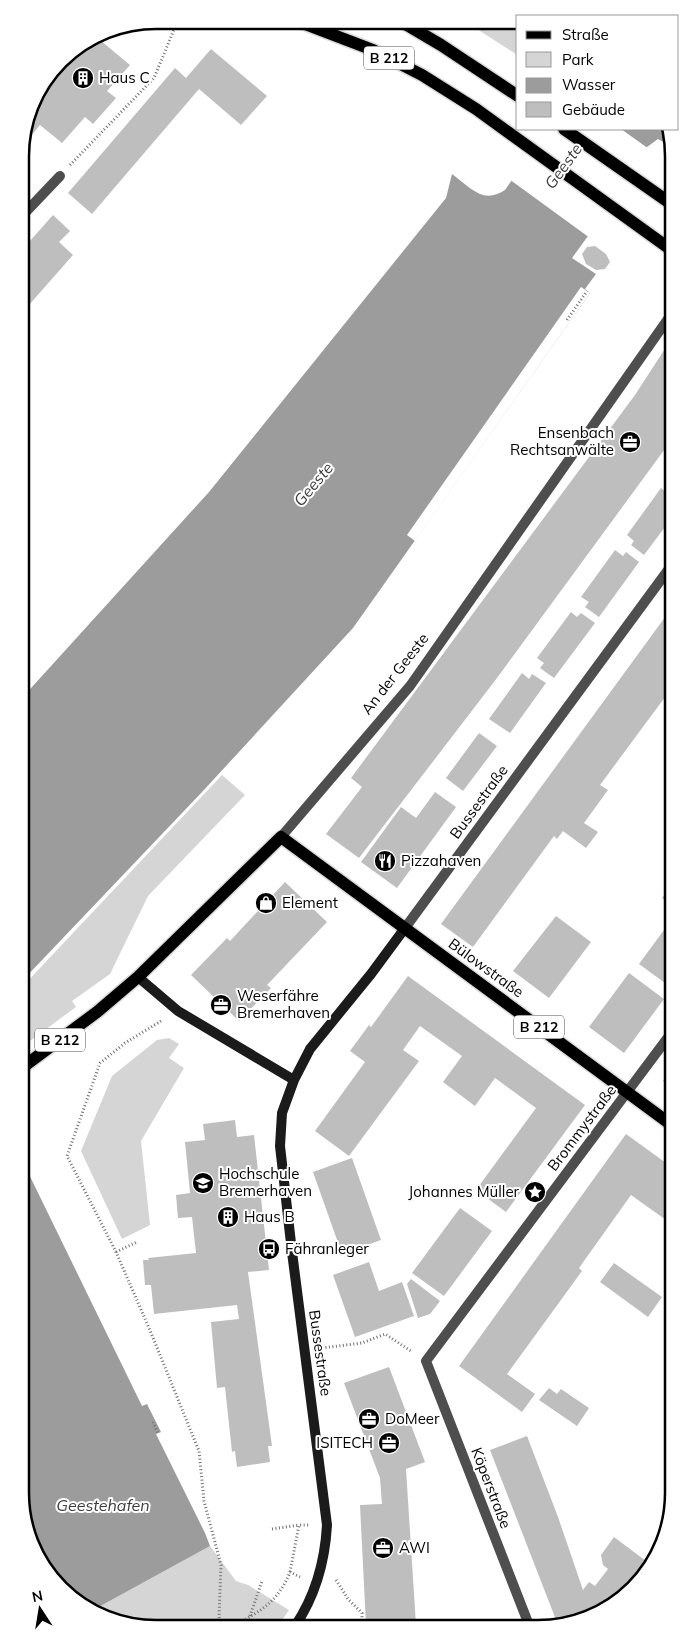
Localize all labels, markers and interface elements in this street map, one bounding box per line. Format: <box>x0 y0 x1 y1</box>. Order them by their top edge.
legend <box>516 15 679 130</box>
text: Straße <box>562 25 609 44</box>
road number: B 212 <box>364 46 414 70</box>
text: Park <box>562 50 594 69</box>
building icon: Haus C <box>71 66 95 90</box>
place label: Haus C <box>99 68 150 87</box>
text: Wasser <box>562 75 616 94</box>
text: Gebäude <box>562 100 625 119</box>
water label: Geeste <box>540 139 586 193</box>
place label: Ensenbach Rechtsanwälte <box>510 423 614 459</box>
office icon: Ensenbach Rechtsanwälte <box>618 430 642 454</box>
water label: Geeste <box>289 458 337 510</box>
street label: An der Geeste <box>357 629 432 718</box>
street label: Bussestraße <box>445 761 512 842</box>
restaurant icon: Pizzahaven <box>373 849 397 873</box>
place label: Pizzahaven <box>401 851 481 870</box>
shop icon: Element <box>254 891 278 915</box>
place label: Element <box>282 893 338 912</box>
street label: Bülowstraße <box>445 934 528 1001</box>
place label: Weserfähre Bremerhaven <box>237 986 330 1022</box>
office icon: Weserfähre Bremerhaven <box>209 993 233 1017</box>
road number: B 212 <box>514 1016 564 1038</box>
road number: B 212 <box>35 1028 85 1052</box>
street label: Brommystraße <box>543 1081 620 1174</box>
place label: Hochschule Bremerhaven <box>219 1164 312 1200</box>
school or university icon: Hochschule Bremerhaven <box>191 1171 215 1195</box>
place icon: Johannes Müller <box>523 1180 547 1204</box>
place label: Johannes Müller <box>408 1182 520 1201</box>
building icon: Haus B <box>216 1205 240 1229</box>
place label: Haus B <box>244 1207 295 1226</box>
bus stop icon: Fähranleger <box>257 1237 281 1261</box>
place label: Fähranleger <box>285 1239 369 1258</box>
street label: Bussestraße <box>305 1309 336 1397</box>
office icon: DoMeer <box>357 1407 381 1431</box>
place label: DoMeer <box>385 1409 440 1428</box>
office icon: ISITECH <box>377 1431 401 1455</box>
place label: ISITECH <box>316 1433 373 1452</box>
street label: Köperstraße <box>467 1445 516 1531</box>
water label: Geestehafen <box>56 1495 150 1515</box>
office icon: AWI <box>371 1536 395 1560</box>
place label: AWI <box>399 1538 430 1557</box>
north arrow <box>15 1584 65 1634</box>
text: N <box>30 1586 44 1606</box>

